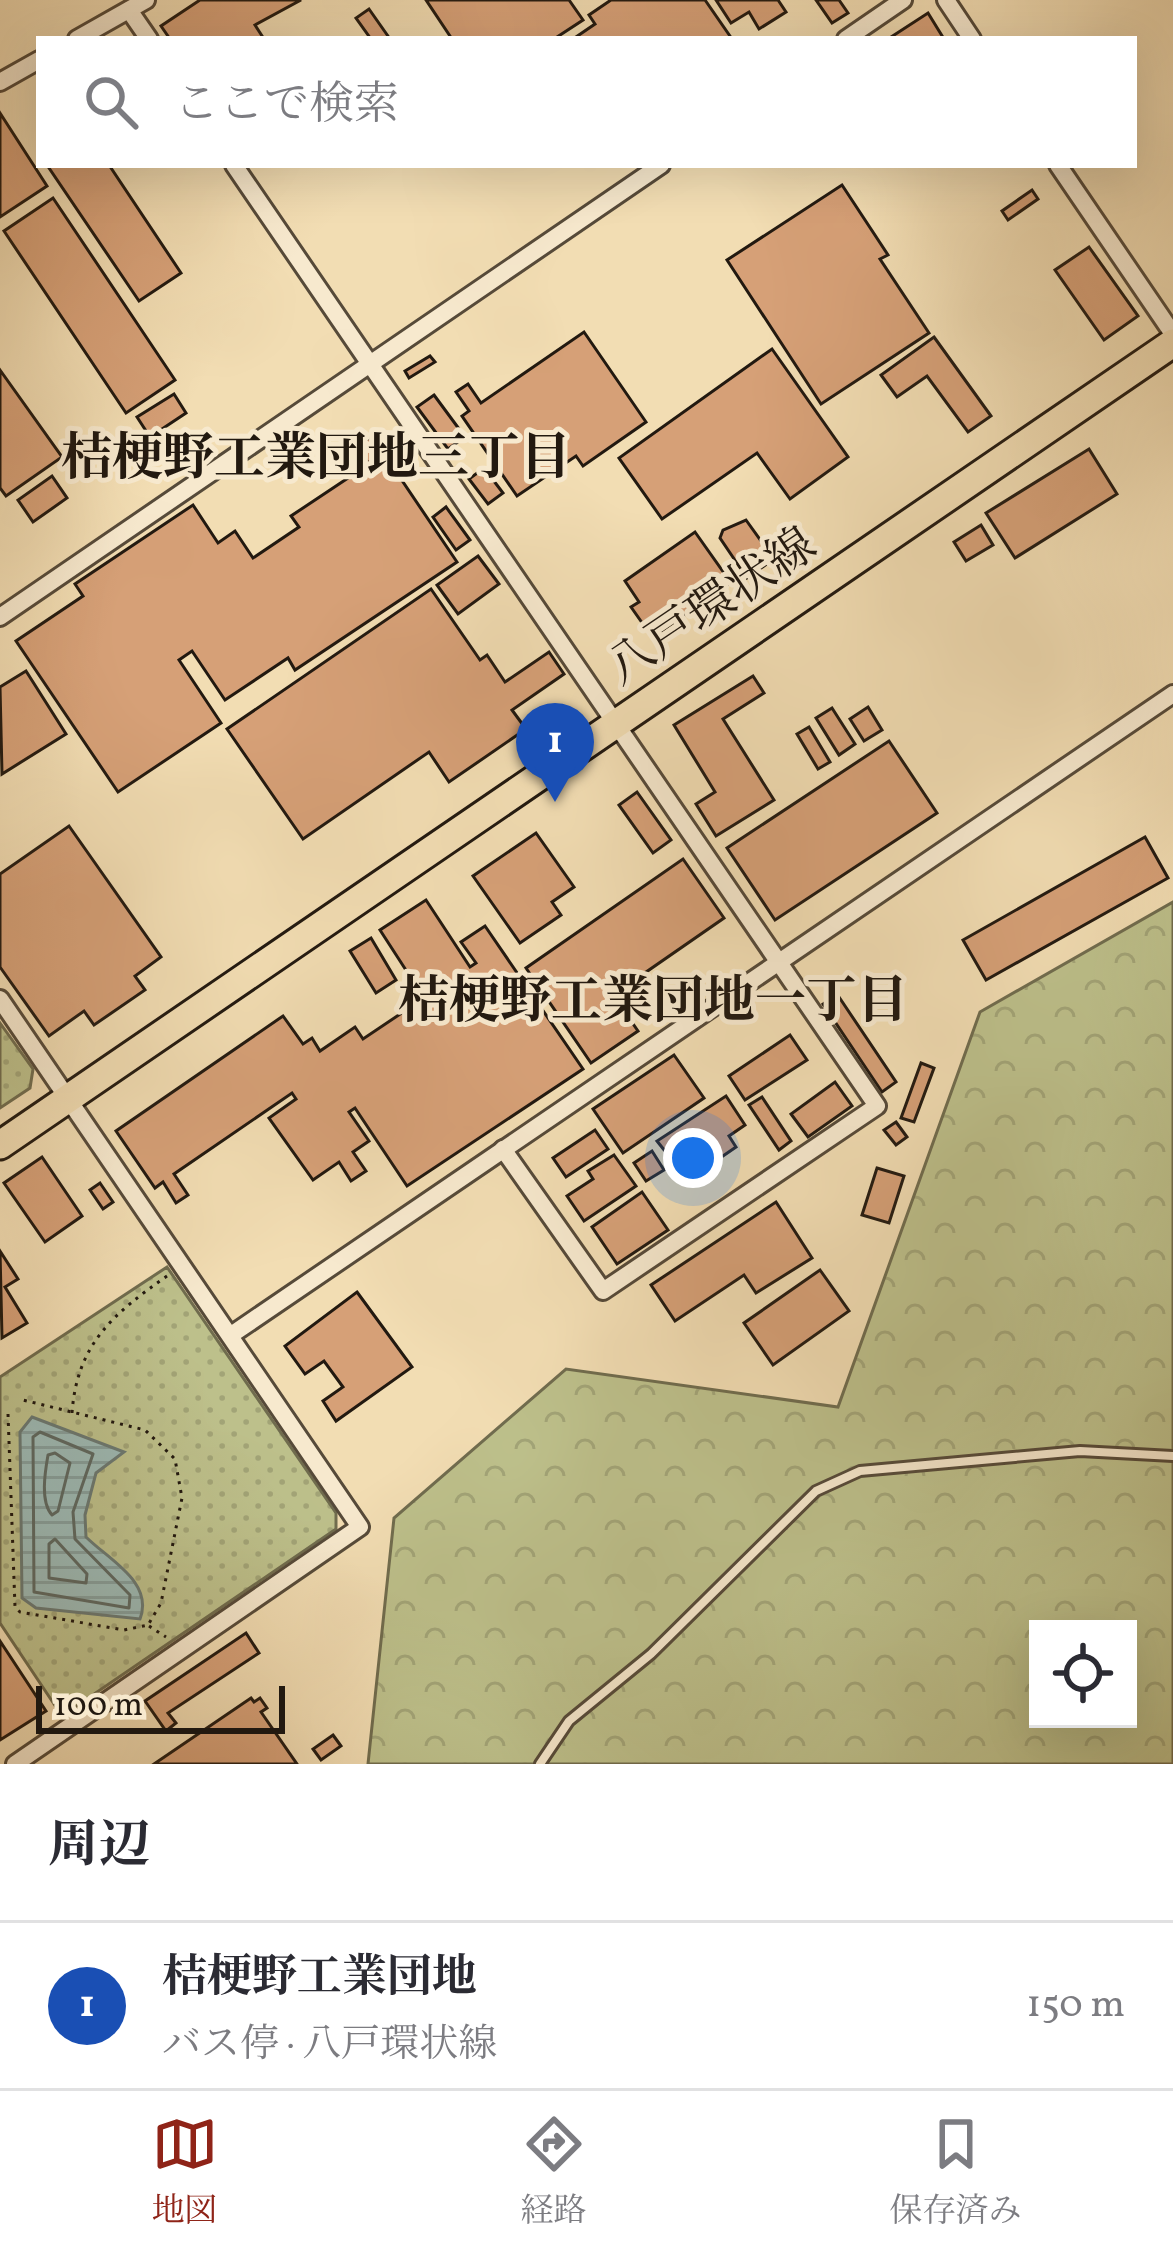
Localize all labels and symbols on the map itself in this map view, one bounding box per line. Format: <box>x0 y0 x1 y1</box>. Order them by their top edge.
district label: 桔梗野工業団地三丁目 <box>61 425 571 496</box>
street label: 八戸環状線 <box>594 514 831 704</box>
pin: 1 <box>516 703 594 802</box>
district label: 桔梗野工業団地一丁目 <box>398 968 908 1039</box>
your location <box>663 1128 723 1188</box>
scale bar <box>36 1680 285 1733</box>

